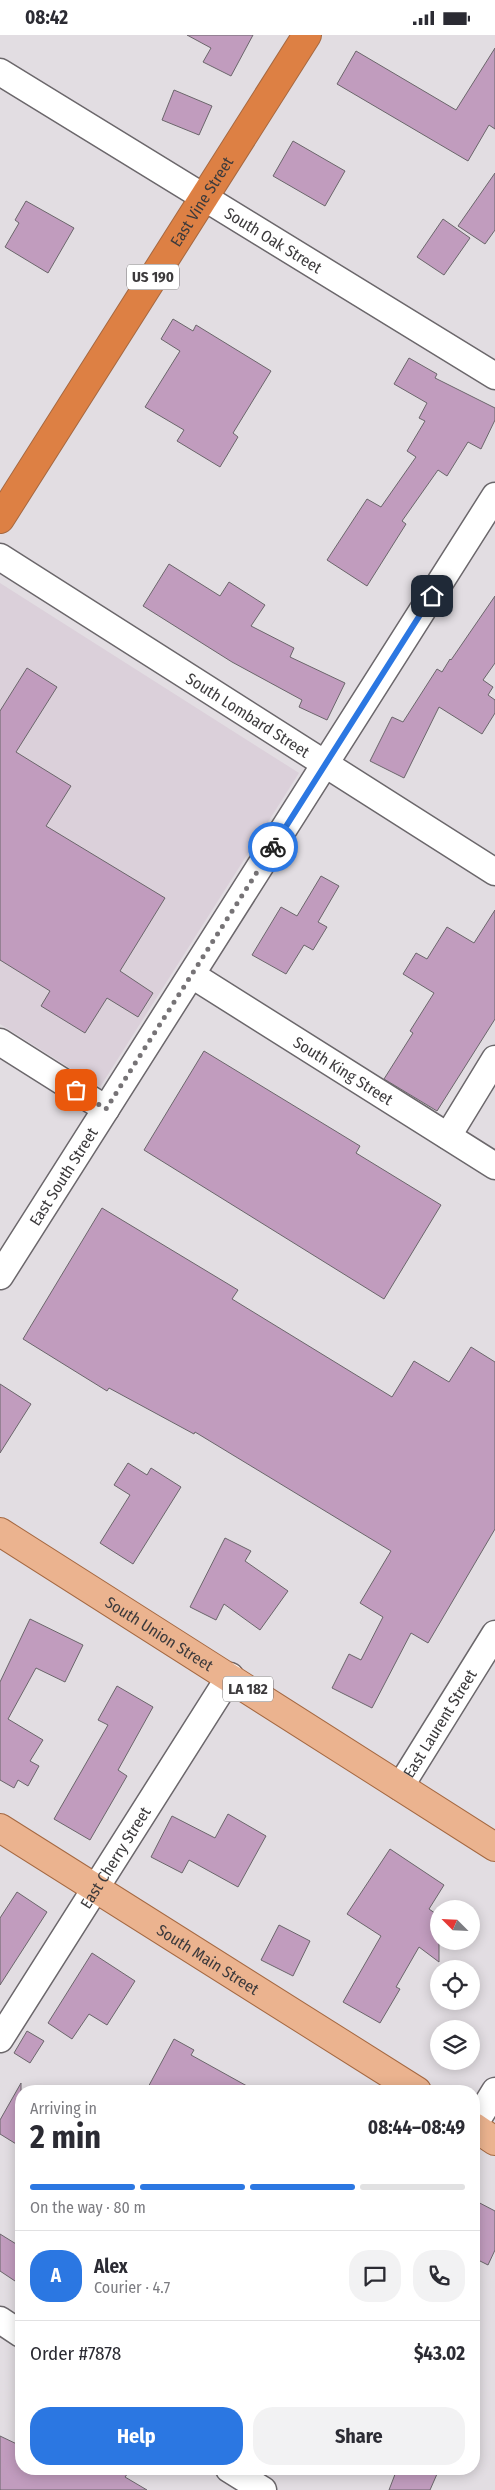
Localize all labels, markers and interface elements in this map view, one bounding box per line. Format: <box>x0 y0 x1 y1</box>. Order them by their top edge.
text: 08:42 <box>25 6 68 29</box>
street label: East Vine Street <box>166 153 238 250</box>
street label: South Oak Street <box>221 203 326 278</box>
road number: US 190 <box>127 265 179 289</box>
pin <box>411 575 453 617</box>
icon: home <box>418 582 446 610</box>
street label: South Lombard Street <box>182 669 314 762</box>
courier <box>248 822 298 872</box>
icon: bike <box>259 833 287 861</box>
street label: South King Street <box>290 1033 397 1110</box>
pin <box>55 1069 97 1111</box>
icon: bag <box>62 1076 90 1104</box>
street label: East South Street <box>26 1123 102 1229</box>
street label: South Union Street <box>102 1593 217 1676</box>
street label: East Laurent Street <box>399 1665 481 1781</box>
road number: LA 182 <box>223 1677 273 1701</box>
street label: East Cherry Street <box>76 1803 155 1912</box>
north arrow <box>430 1900 480 1950</box>
map controls <box>430 1900 480 2070</box>
street label: South Main Street <box>153 1920 263 1999</box>
button: locate <box>430 1960 480 2010</box>
button: layers <box>430 2020 480 2070</box>
text: Arriving in <box>30 2099 97 2118</box>
text: 08:44–08:49 <box>368 2116 465 2139</box>
text: 2 min <box>30 2118 101 2156</box>
text: On the way · 80 m <box>30 2198 146 2217</box>
button: chat <box>349 2250 401 2302</box>
button: phone <box>413 2250 465 2302</box>
text: Alex <box>94 2255 128 2278</box>
text: A <box>51 2264 61 2287</box>
text: Courier · 4.7 <box>94 2278 170 2297</box>
text: Order #7878 <box>30 2342 121 2365</box>
text: $43.02 <box>414 2342 465 2365</box>
button: Help <box>30 2407 243 2465</box>
button: Share <box>253 2407 465 2465</box>

